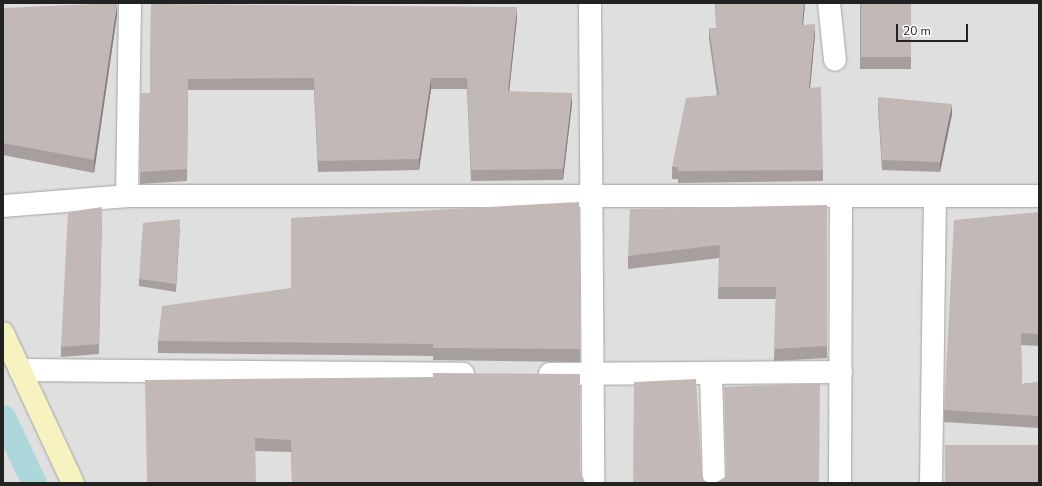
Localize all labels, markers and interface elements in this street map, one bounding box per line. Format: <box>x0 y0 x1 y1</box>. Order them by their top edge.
scale bar <box>898 16 970 42</box>
text: 20 m <box>903 23 931 39</box>

